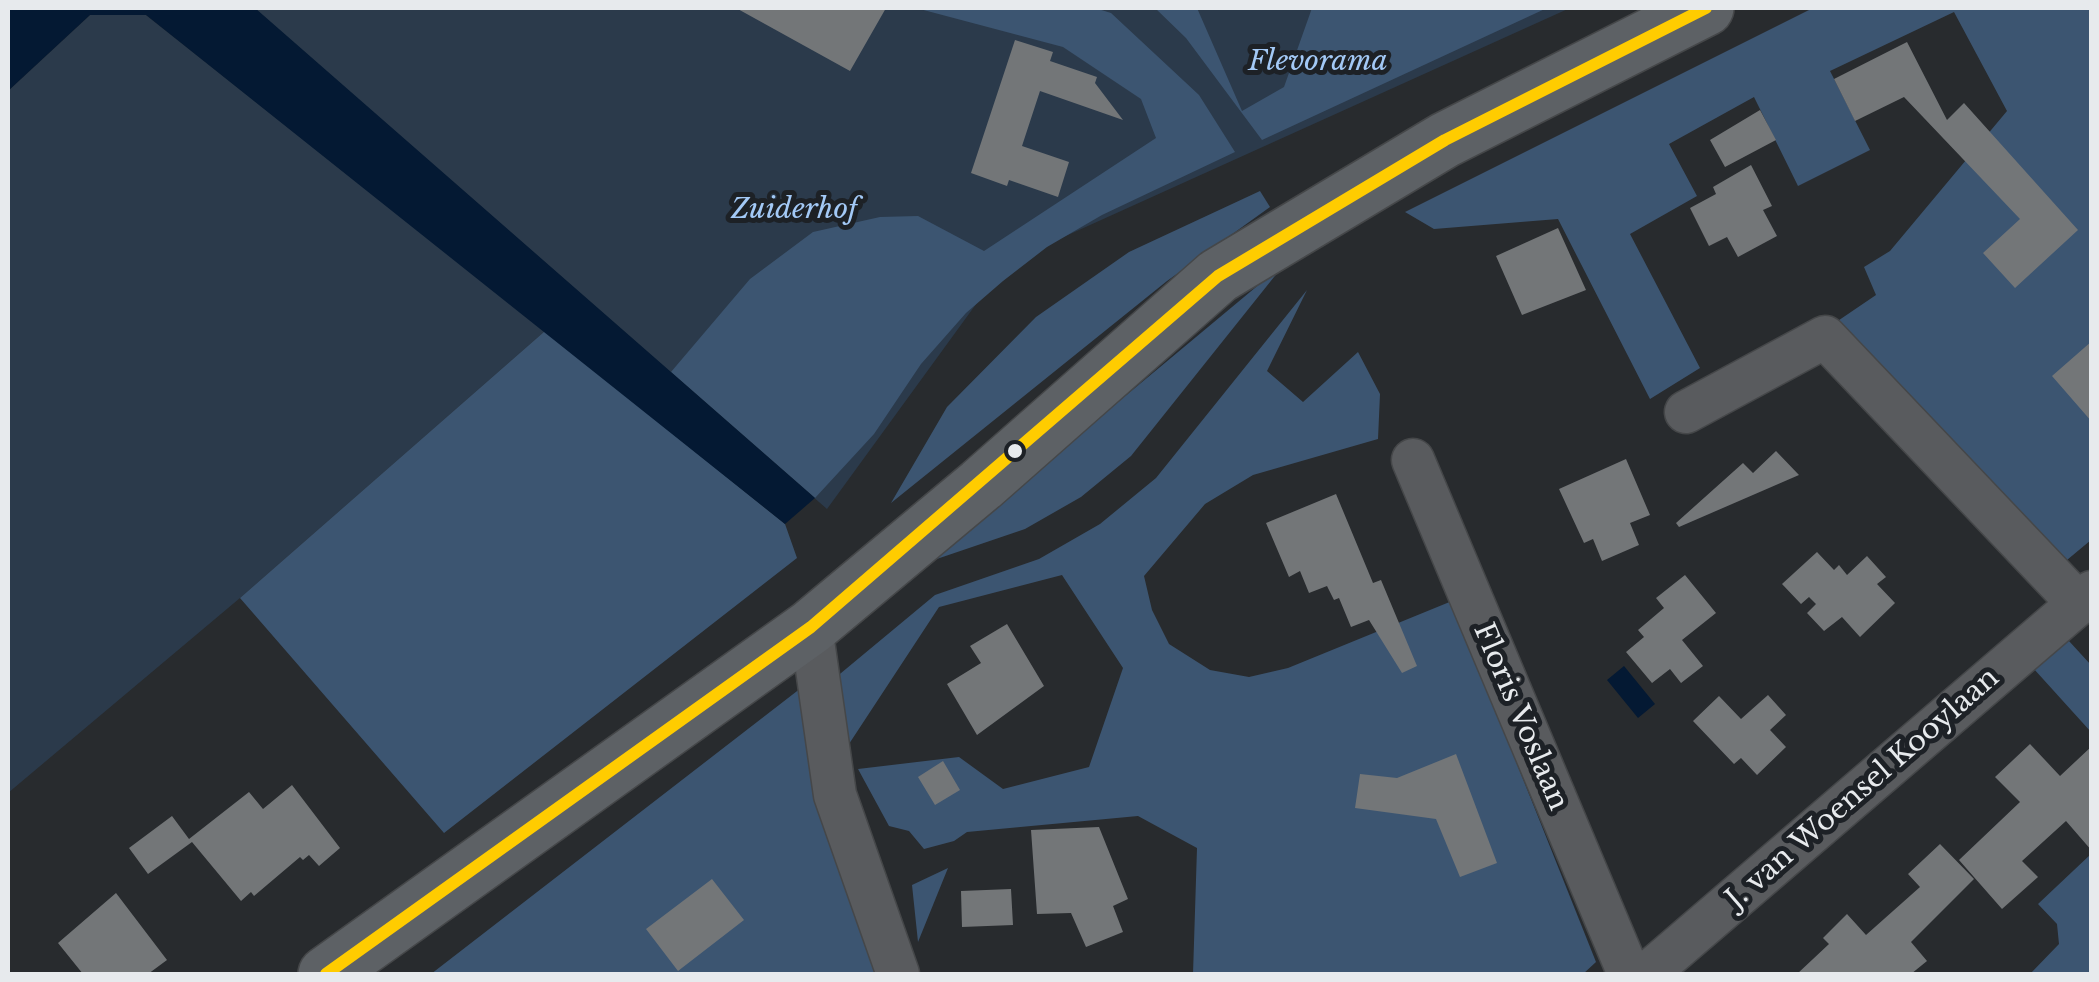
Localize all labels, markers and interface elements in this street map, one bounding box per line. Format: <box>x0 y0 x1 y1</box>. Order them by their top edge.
park label: Flevorama <box>1248 45 1388 79</box>
park label: Zuiderhof <box>731 193 857 227</box>
unlabelled marker <box>1005 441 1025 461</box>
street label: Floris Voslaan <box>1465 618 1575 816</box>
street label: J. van Woensel Kooylaan <box>1720 662 2006 916</box>

